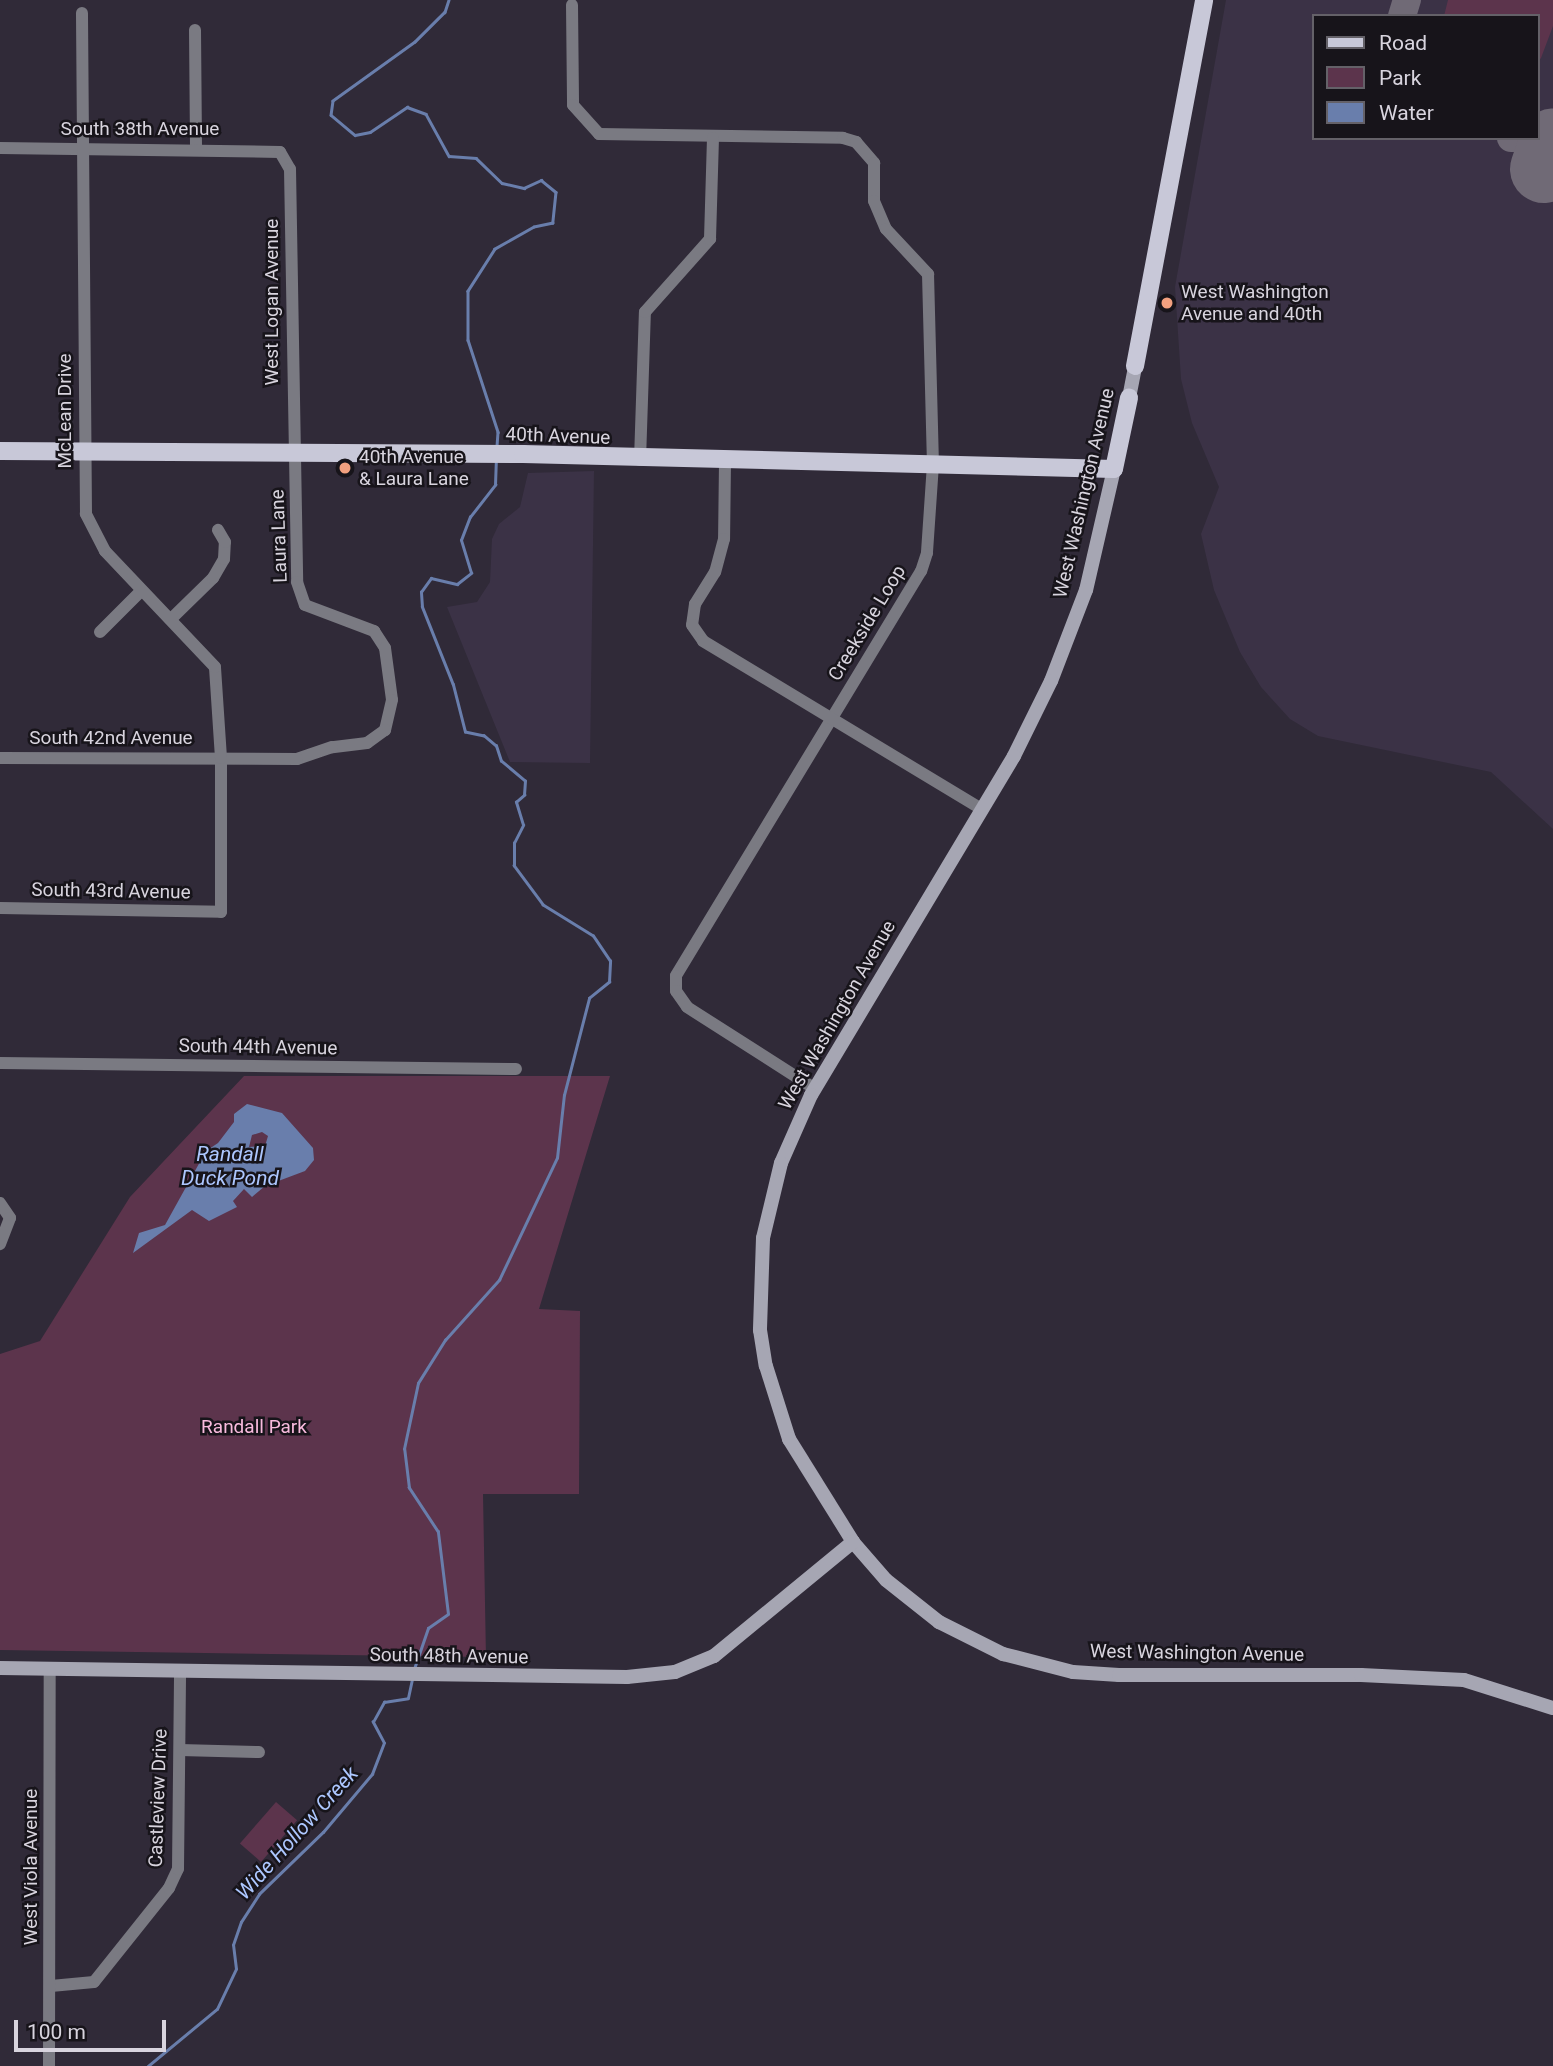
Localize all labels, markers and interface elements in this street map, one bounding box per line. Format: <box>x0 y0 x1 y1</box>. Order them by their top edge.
legend <box>1312 14 1539 140</box>
text: Road <box>1379 31 1427 55</box>
text: Park <box>1379 66 1421 90</box>
text: Water <box>1379 101 1434 125</box>
street label: South 38th Avenue <box>61 118 219 140</box>
street label: West Logan Avenue <box>261 219 283 385</box>
place label: West Washington Avenue and 40th <box>1181 281 1329 325</box>
marker: West Washington Avenue and 40th <box>1159 295 1175 311</box>
street label: McLean Drive <box>54 353 76 469</box>
street label: West Washington Avenue <box>1049 386 1119 600</box>
street label: 40th Avenue <box>505 423 611 449</box>
place label: 40th Avenue & Laura Lane <box>359 446 469 490</box>
marker: 40th Avenue & Laura Lane <box>337 460 353 476</box>
street label: Laura Lane <box>266 489 292 583</box>
street label: Creekside Loop <box>824 561 910 685</box>
street label: South 42nd Avenue <box>29 727 193 749</box>
street label: South 43rd Avenue <box>31 878 191 904</box>
street label: West Washington Avenue <box>773 916 901 1114</box>
street label: South 44th Avenue <box>178 1034 338 1060</box>
water label: Randall Duck Pond <box>181 1141 279 1191</box>
park label: Randall Park <box>201 1416 307 1438</box>
street label: West Washington Avenue <box>1090 1640 1304 1666</box>
street label: South 48th Avenue <box>369 1643 529 1669</box>
street label: Castleview Drive <box>144 1728 172 1868</box>
water label: Wide Hollow Creek <box>231 1761 363 1905</box>
street label: West Viola Avenue <box>20 1789 42 1945</box>
scale bar <box>18 2007 170 2050</box>
text: 100 m <box>27 2020 86 2044</box>

